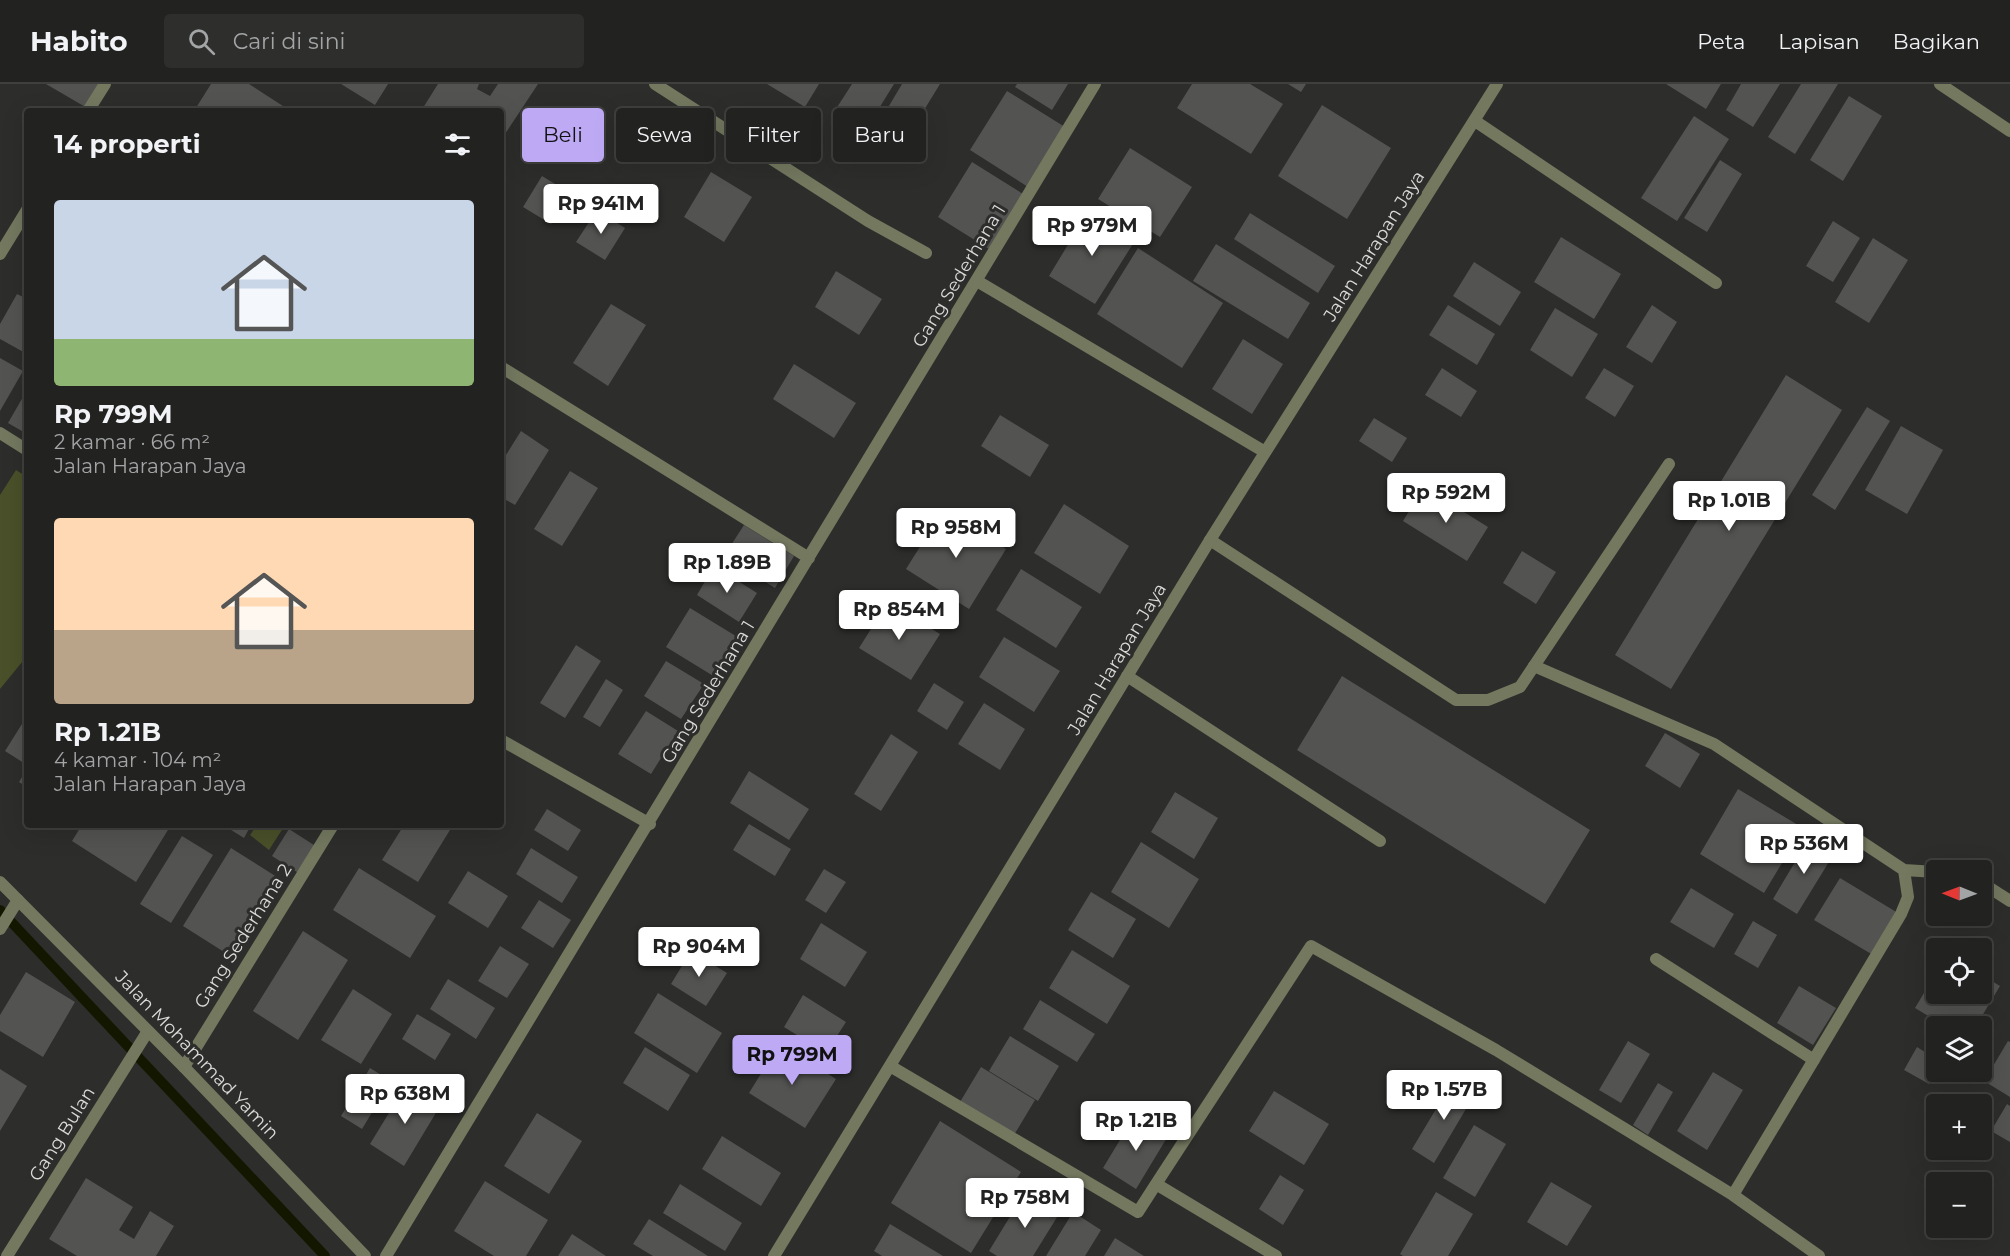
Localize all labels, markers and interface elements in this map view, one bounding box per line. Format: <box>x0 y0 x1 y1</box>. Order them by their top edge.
search box <box>164 14 584 68</box>
text: Habito <box>30 24 128 58</box>
icon: search <box>185 25 218 58</box>
text: Cari di sini <box>233 28 346 55</box>
text: Peta <box>1697 29 1745 54</box>
text: Lapisan <box>1778 29 1860 54</box>
text: Bagikan <box>1893 29 1980 54</box>
chip: Beli <box>522 108 604 162</box>
chip: Sewa <box>616 108 714 162</box>
chip: Filter <box>726 108 821 162</box>
chip: Baru <box>833 108 926 162</box>
text: 14 properti <box>54 128 201 160</box>
icon: filters <box>441 128 474 161</box>
street label: Jalan Harapan Jaya <box>1318 167 1429 326</box>
pin: Rp 941M <box>546 184 656 235</box>
text: Rp 941M <box>557 191 645 215</box>
street label: Gang Sederhana 1 <box>908 201 1010 351</box>
pin: Rp 979M <box>1037 206 1147 257</box>
text: Rp 979M <box>1046 213 1138 237</box>
icon: home <box>210 239 318 347</box>
text: Rp 799M <box>54 398 172 430</box>
text: 2 kamar · 66 m² <box>54 430 210 454</box>
text: Jalan Harapan Jaya <box>54 454 247 478</box>
pin: Rp 592M <box>1391 473 1501 524</box>
text: Rp 592M <box>1401 480 1491 504</box>
pin: Rp 1.01B <box>1667 481 1791 532</box>
text: Rp 1.01B <box>1687 488 1771 512</box>
pin: Rp 958M <box>901 508 1011 559</box>
text: Rp 958M <box>910 515 1002 539</box>
pin: Rp 1.89B <box>665 543 789 594</box>
text: Rp 1.89B <box>683 550 771 574</box>
icon: home <box>210 557 318 665</box>
street label: Jalan Harapan Jaya <box>1062 579 1171 740</box>
pin: Rp 854M <box>844 590 954 641</box>
text: Rp 854M <box>853 597 945 621</box>
street label: Gang Sederhana 1 <box>657 617 759 767</box>
text: Rp 1.21B <box>54 716 161 748</box>
text: 4 kamar · 104 m² <box>54 748 221 772</box>
text: Jalan Harapan Jaya <box>54 772 247 796</box>
pin: Rp 536M <box>1749 824 1859 875</box>
text: Rp 536M <box>1759 831 1849 855</box>
street label: Gang Sederhana 2 <box>190 860 296 1012</box>
north arrow <box>1926 860 1992 926</box>
map controls <box>1926 860 1992 1238</box>
pin: Rp 904M <box>644 927 754 978</box>
text: Rp 904M <box>652 934 746 958</box>
button: locate <box>1926 938 1992 1004</box>
street label: Jalan Mohammad Yamin <box>110 965 283 1144</box>
button: layers <box>1926 1016 1992 1082</box>
pin: Rp 799M <box>737 1035 847 1086</box>
text: Rp 799M <box>746 1042 838 1066</box>
pin: Rp 1.57B <box>1382 1070 1506 1121</box>
pin: Rp 638M <box>350 1074 460 1125</box>
text: Rp 1.57B <box>1401 1077 1487 1101</box>
text: Rp 638M <box>359 1081 451 1105</box>
street label: Gang Bulan <box>24 1083 100 1185</box>
button: + <box>1926 1094 1992 1160</box>
pin: Rp 1.21B <box>1074 1101 1198 1152</box>
text: Rp 1.21B <box>1095 1108 1177 1132</box>
button: − <box>1926 1172 1992 1238</box>
pin: Rp 758M <box>970 1178 1080 1229</box>
text: Rp 758M <box>980 1185 1070 1209</box>

